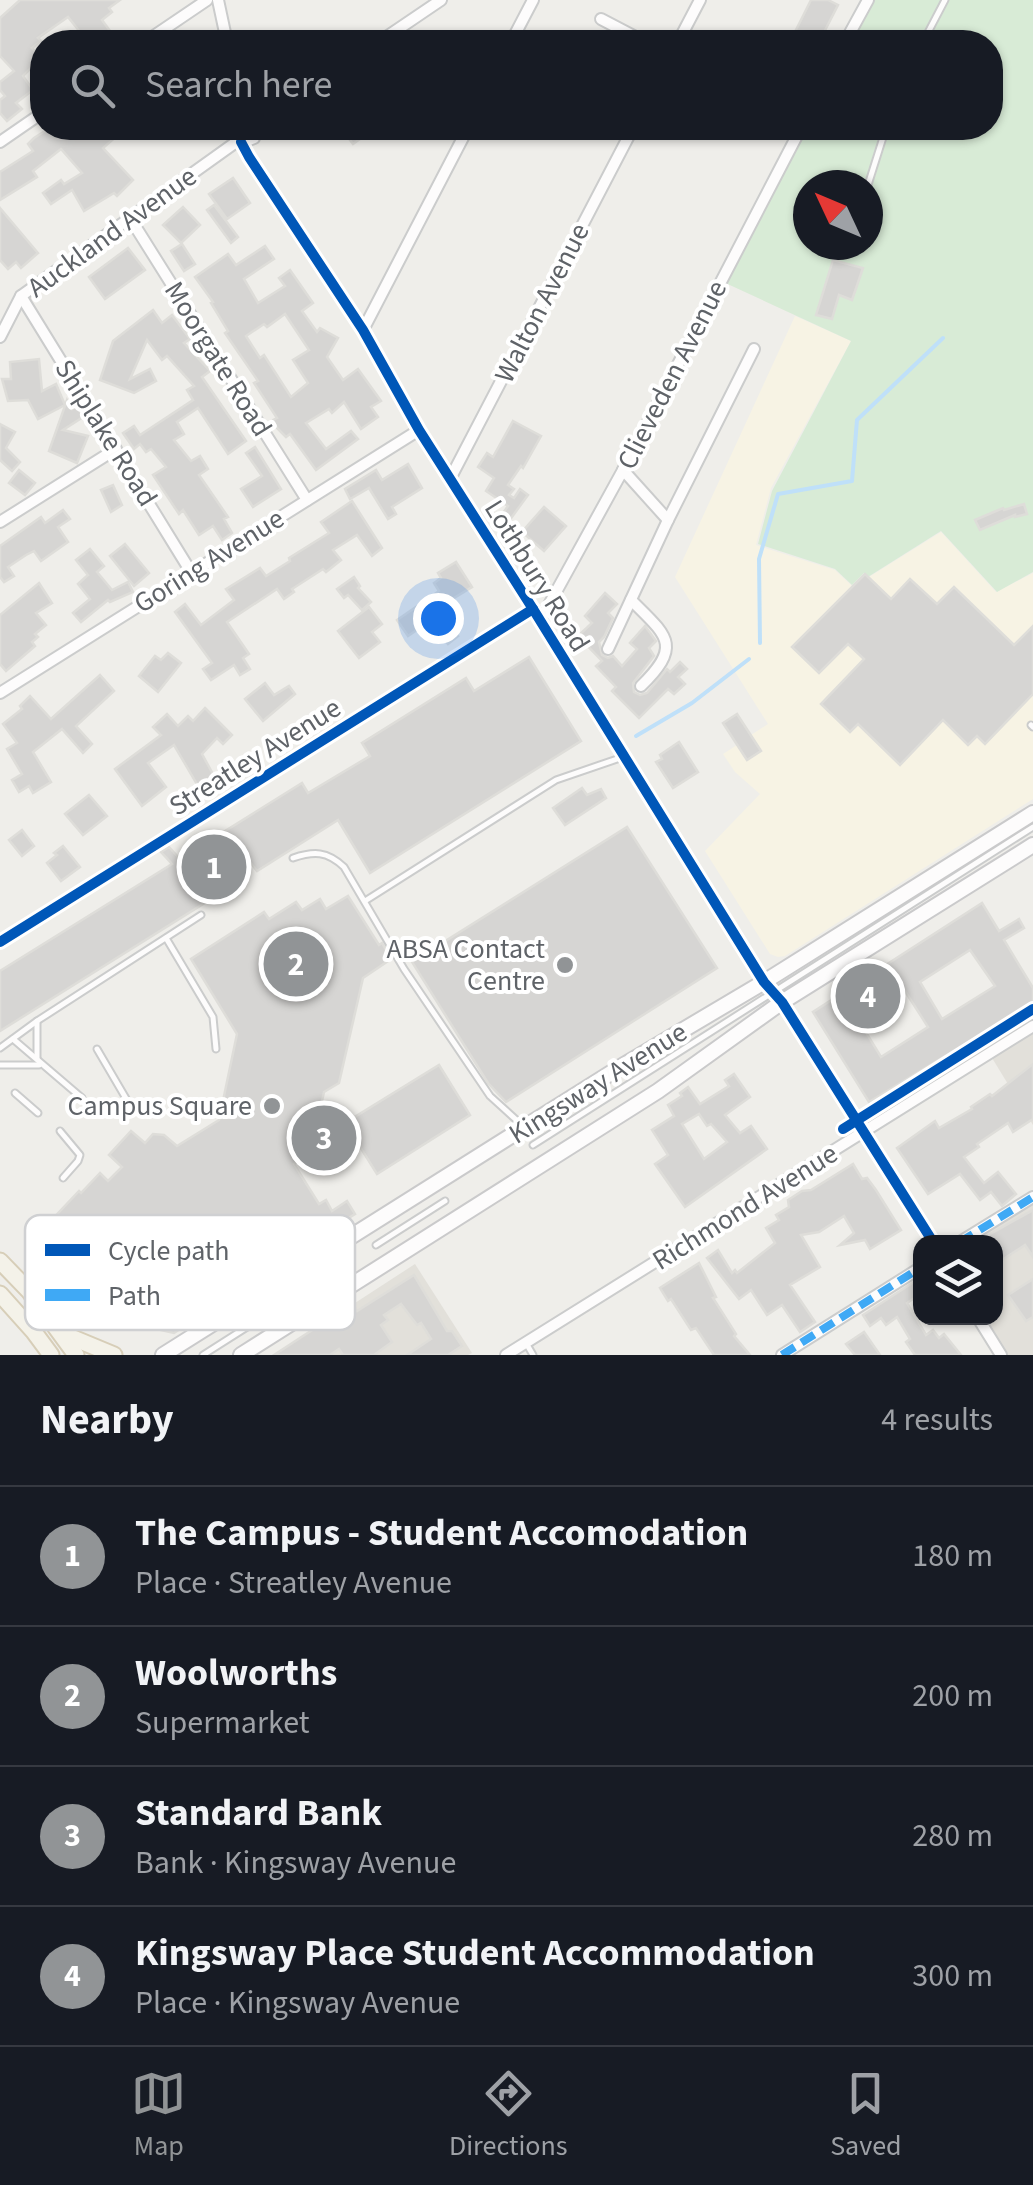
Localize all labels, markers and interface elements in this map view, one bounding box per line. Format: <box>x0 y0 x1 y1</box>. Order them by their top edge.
search box <box>30 30 1003 140</box>
icon: search <box>65 58 120 113</box>
text: Search here <box>145 58 332 112</box>
street label: Auckland Avenue <box>19 157 205 307</box>
north arrow <box>793 170 883 260</box>
street label: Walton Avenue <box>485 216 599 390</box>
street label: Clieveden Avenue <box>607 273 737 477</box>
street label: Moorgate Road <box>154 274 282 444</box>
street label: Shiplake Road <box>45 352 167 514</box>
street label: Lothbury Road <box>474 492 600 660</box>
street label: Goring Avenue <box>126 499 292 623</box>
your location <box>413 593 464 644</box>
street label: Streatley Avenue <box>161 688 349 826</box>
pin: 1 <box>182 830 246 904</box>
pin: 2 <box>264 926 328 1002</box>
place label: ABSA Contact Centre <box>387 929 546 1001</box>
marker: ABSA Contact Centre <box>554 954 576 976</box>
pin: 4 <box>836 958 900 1034</box>
street label: Kingsway Avenue <box>501 1012 695 1154</box>
place label: Campus Square <box>67 1086 252 1126</box>
marker: Campus Square <box>261 1095 283 1117</box>
pin: 3 <box>292 1100 356 1176</box>
street label: Richmond Avenue <box>645 1134 845 1280</box>
legend <box>25 1215 355 1330</box>
text: Cycle path <box>108 1231 230 1271</box>
map controls <box>913 1235 1003 1325</box>
button: layers <box>913 1235 1003 1325</box>
text: Path <box>108 1276 161 1316</box>
text: Nearby <box>40 1390 174 1450</box>
text: 4 results <box>881 1397 993 1443</box>
text: The Campus - Student Accomodation <box>135 1506 748 1560</box>
text: 1 <box>64 1533 81 1579</box>
text: 180 m <box>912 1533 993 1579</box>
text: Place · Streatley Avenue <box>135 1560 452 1606</box>
text: Woolworths <box>135 1646 337 1700</box>
text: 2 <box>64 1673 81 1719</box>
text: 200 m <box>912 1673 993 1719</box>
text: Supermarket <box>135 1700 310 1746</box>
text: Standard Bank <box>135 1786 382 1840</box>
text: 3 <box>64 1813 81 1859</box>
text: 280 m <box>912 1813 993 1859</box>
text: Bank · Kingsway Avenue <box>135 1840 456 1886</box>
text: Kingsway Place Student Accommodation <box>135 1926 815 1980</box>
text: 4 <box>64 1953 81 1999</box>
text: 300 m <box>912 1953 993 1999</box>
text: Place · Kingsway Avenue <box>135 1980 460 2026</box>
tab: Map <box>131 2066 186 2166</box>
tab: Directions <box>449 2066 568 2166</box>
tab: Saved <box>830 2066 902 2166</box>

